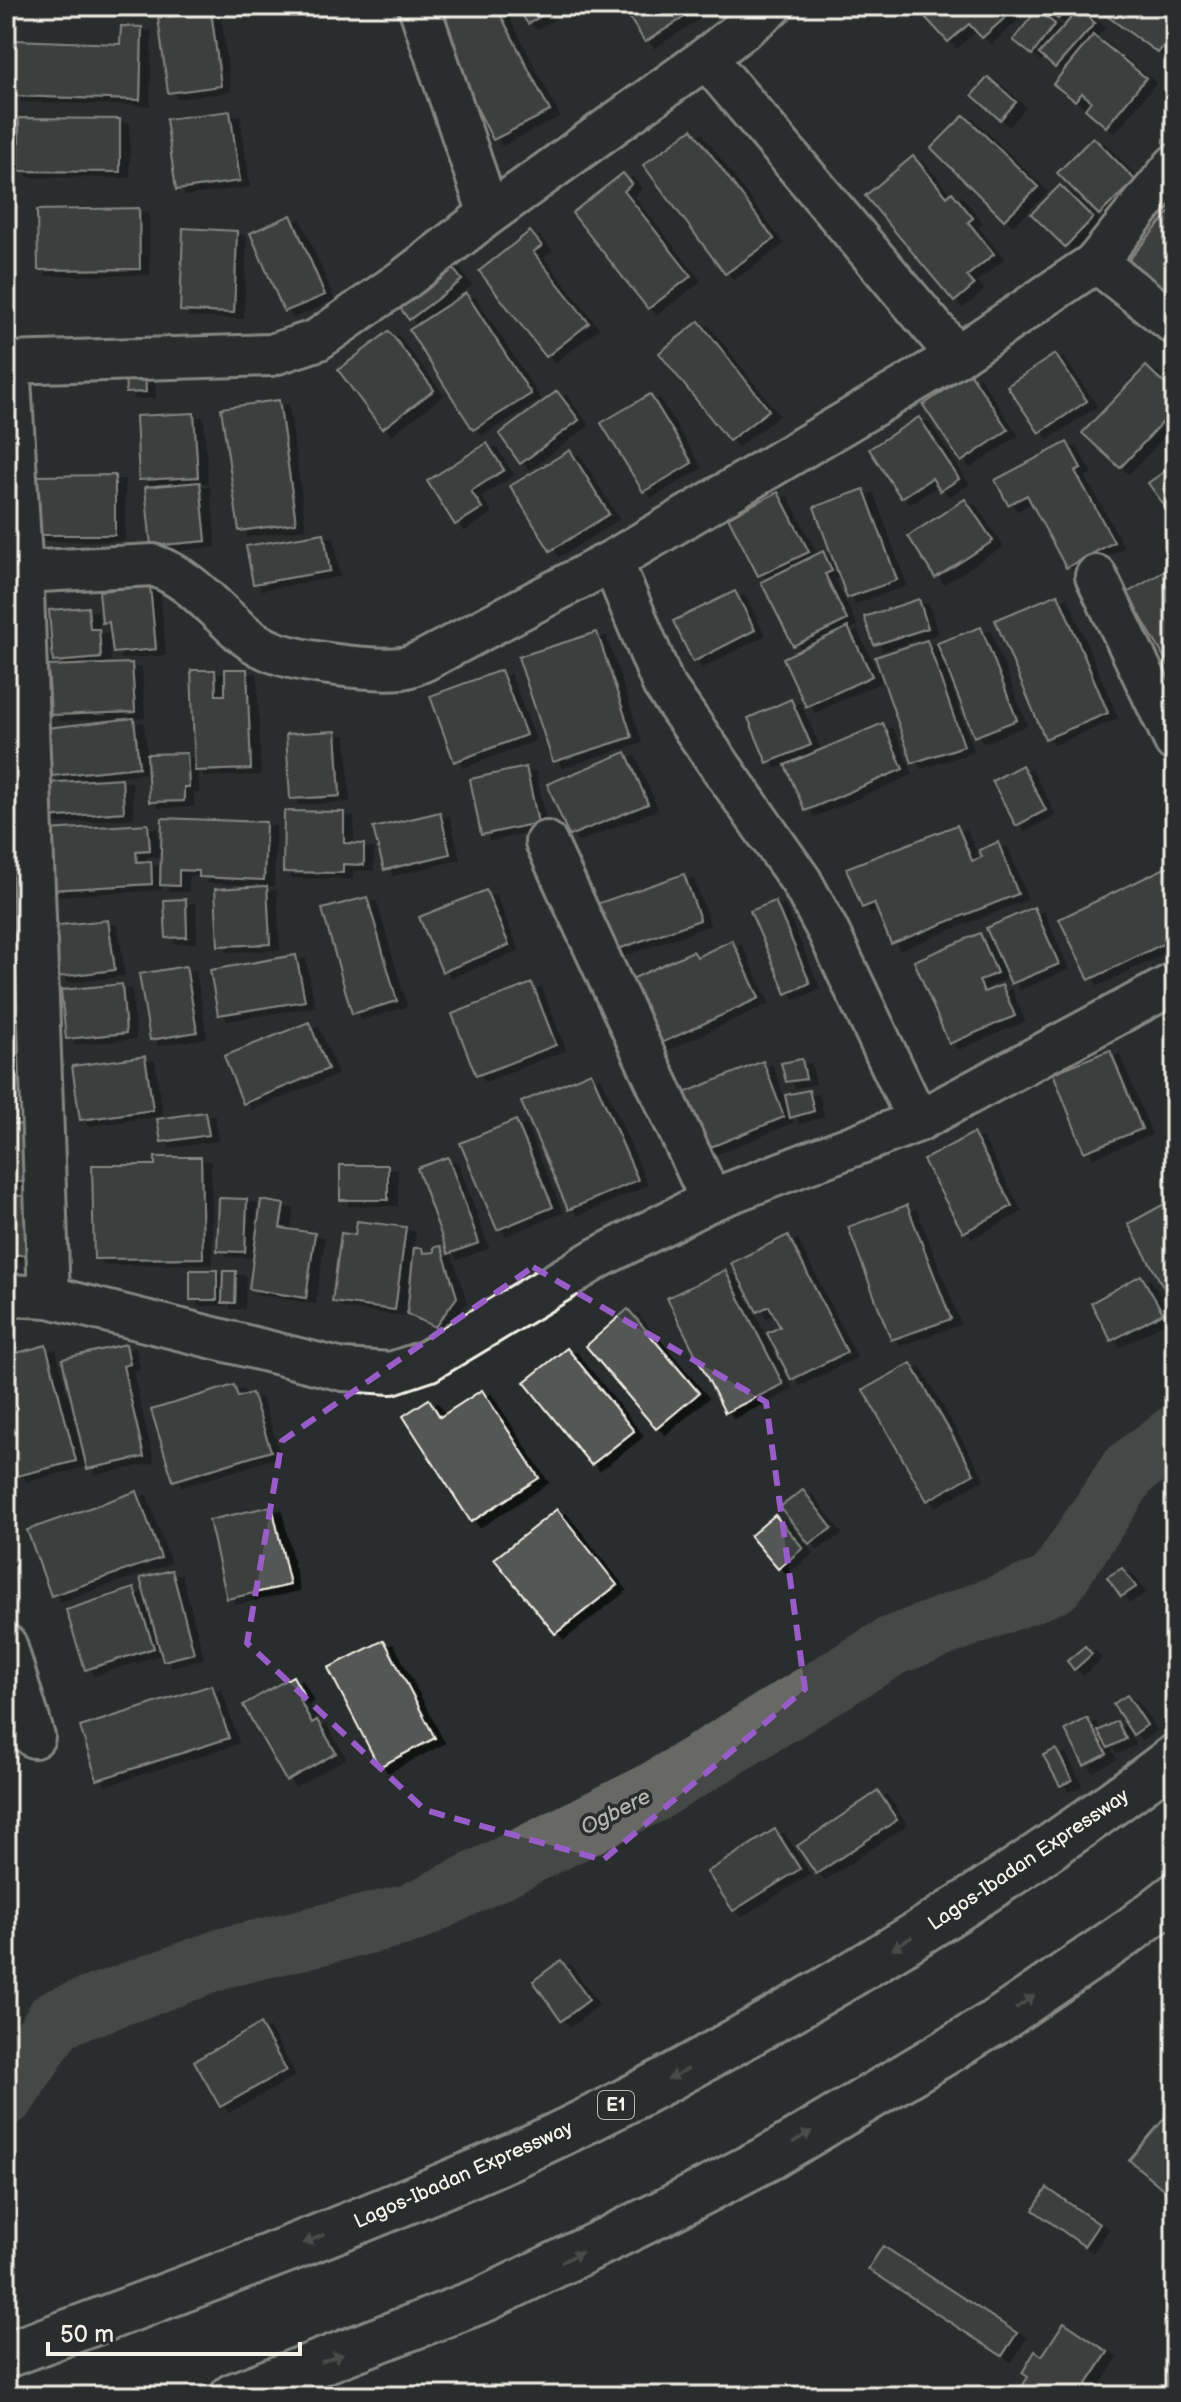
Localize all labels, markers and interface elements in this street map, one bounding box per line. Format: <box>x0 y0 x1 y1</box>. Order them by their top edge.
water label: Ogbere <box>576 1783 655 1841</box>
street label: Lagos-Ibadan Expressway <box>924 1784 1133 1936</box>
one-way arrow <box>891 1935 914 1950</box>
one-way arrow <box>1014 1995 1035 2010</box>
one-way arrow <box>667 2067 689 2081</box>
road number: E1 <box>598 2091 634 2119</box>
street label: Lagos-Ibadan Expressway <box>350 2116 576 2234</box>
one-way arrow <box>791 2130 813 2144</box>
one-way arrow <box>302 2233 326 2246</box>
one-way arrow <box>560 2250 583 2264</box>
scale bar <box>48 2306 300 2356</box>
text: 50 m <box>60 2320 114 2349</box>
one-way arrow <box>320 2351 344 2364</box>

